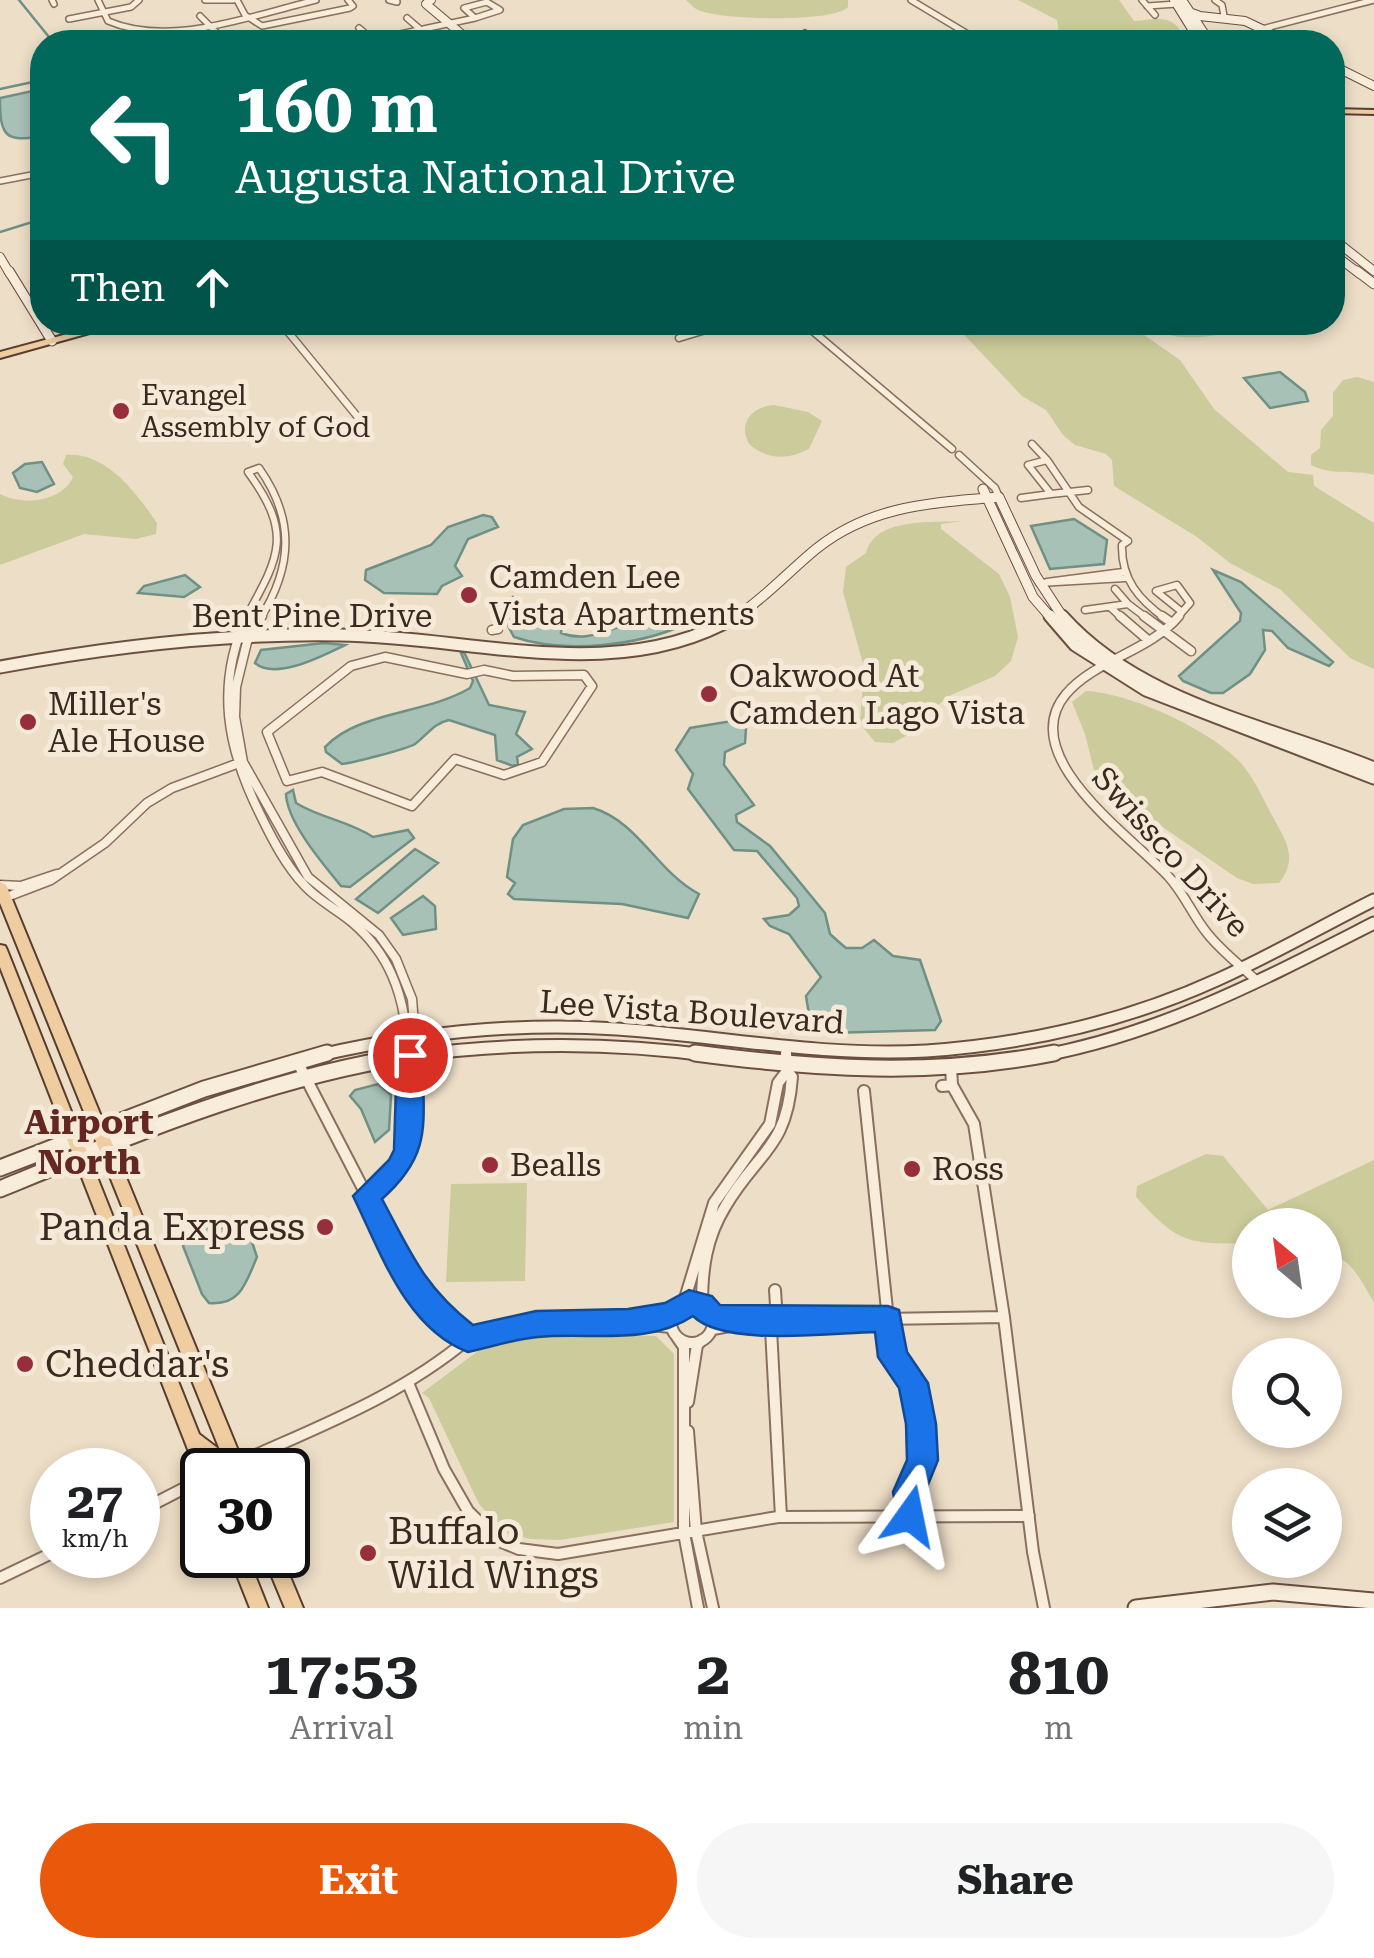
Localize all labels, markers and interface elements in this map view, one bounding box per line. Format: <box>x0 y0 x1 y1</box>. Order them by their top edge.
text: 160 m <box>235 67 438 149</box>
icon: left <box>70 70 200 200</box>
text: Augusta National Drive <box>235 151 736 204</box>
icon: ahead <box>185 260 240 315</box>
text: Then <box>70 266 165 310</box>
place label: Evangel Assembly of God <box>141 379 370 444</box>
marker: Evangel Assembly of God <box>110 400 132 422</box>
place label: Camden Lee Vista Apartments <box>489 558 754 633</box>
marker: Camden Lee Vista Apartments <box>458 584 480 606</box>
street label: Bent Pine Drive <box>192 597 432 635</box>
place label: Oakwood At Camden Lago Vista <box>729 657 1025 732</box>
marker: Oakwood At Camden Lago Vista <box>698 683 720 705</box>
place label: Miller's Ale House <box>48 685 205 760</box>
marker: Miller's Ale House <box>17 711 39 733</box>
street label: Swissco Drive <box>1085 759 1257 945</box>
street label: Lee Vista Boulevard <box>538 982 846 1042</box>
pin <box>368 1013 453 1098</box>
icon: arrive <box>383 1028 438 1083</box>
district label: Airport North <box>24 1102 154 1183</box>
place label: Bealls <box>510 1146 601 1184</box>
place label: Ross <box>932 1150 1004 1188</box>
marker: Bealls <box>479 1154 501 1176</box>
marker: Ross <box>901 1158 923 1180</box>
place label: Panda Express <box>39 1205 305 1249</box>
north arrow <box>1232 1208 1342 1318</box>
map controls <box>1232 1208 1342 1578</box>
marker: Panda Express <box>314 1216 336 1238</box>
button: search <box>1232 1338 1342 1448</box>
place label: Cheddar's <box>45 1342 229 1386</box>
marker: Cheddar's <box>14 1353 36 1375</box>
speed limit sign: 30 <box>180 1448 310 1578</box>
position arrow <box>858 1464 962 1568</box>
button: layers <box>1232 1468 1342 1578</box>
text: 27 <box>67 1472 123 1530</box>
place label: Buffalo Wild Wings <box>388 1509 599 1598</box>
text: km/h <box>62 1524 128 1553</box>
marker: Buffalo Wild Wings <box>357 1542 379 1564</box>
text: 17:53 <box>265 1638 418 1709</box>
text: 2 <box>696 1638 730 1709</box>
text: 810 <box>1008 1638 1109 1709</box>
text: Arrival <box>290 1709 394 1747</box>
text: min <box>683 1709 743 1747</box>
text: m <box>1044 1709 1073 1747</box>
button: Exit <box>40 1823 677 1938</box>
button: Share <box>697 1823 1334 1938</box>

